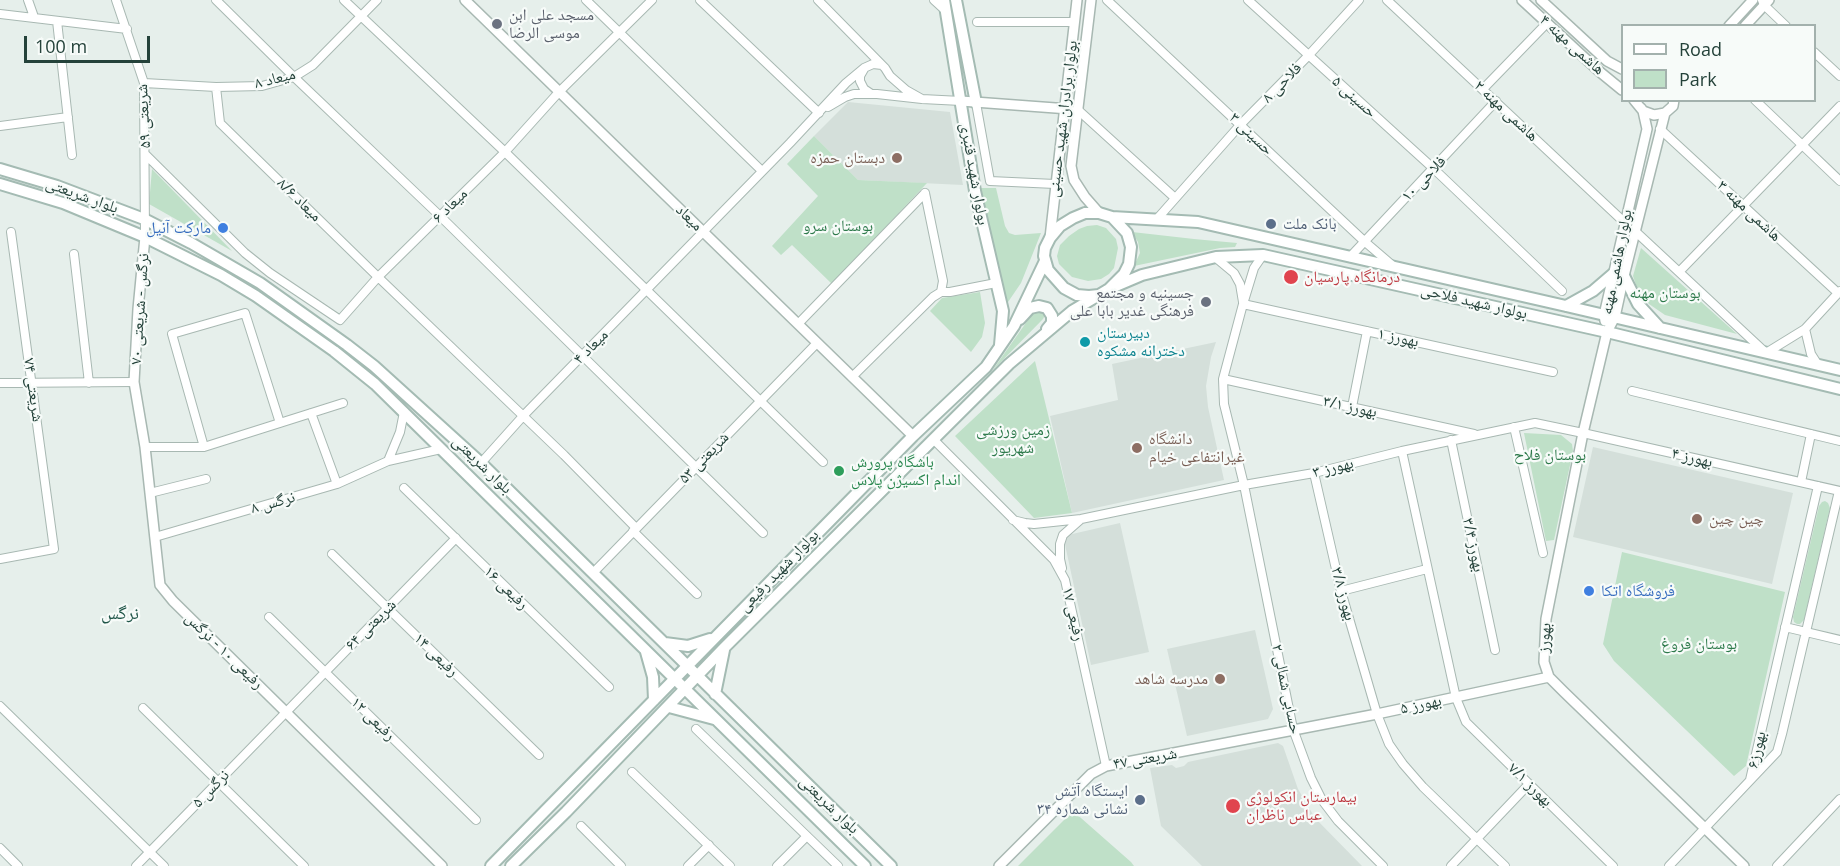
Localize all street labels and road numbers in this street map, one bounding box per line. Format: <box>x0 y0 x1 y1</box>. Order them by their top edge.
street label: هاشمی مهنه ۴ <box>1535 11 1609 79</box>
street label: بولوار برادران شهید حسینی <box>1044 39 1082 199</box>
street label: فلاحی ۸ <box>1258 59 1306 107</box>
street label: میعاد ۸ <box>252 65 298 93</box>
street label: حسینی ۵ <box>1328 72 1380 122</box>
street label: هاشمی مهنه ۲ <box>1470 76 1542 146</box>
street label: شریعتی ۵۹ <box>133 83 155 149</box>
street label: حسینی ۳ <box>1225 108 1277 160</box>
street label: بولوار شهید قنبری <box>956 121 992 227</box>
street label: فلاحی ۱۰ <box>1398 152 1450 206</box>
street label: بلوار شریعتی <box>43 174 121 218</box>
street label: میعاد ۸/۶ <box>273 174 325 226</box>
street label: هاشمی مهنه ۳ <box>1713 176 1785 246</box>
street label: میعاد ۶ <box>428 185 472 227</box>
street label: میعاد <box>671 201 707 235</box>
street label: بولوار هاشمی مهنه <box>1597 208 1637 316</box>
street label: نرگس - شریعتی ۷۰ <box>127 253 153 365</box>
street label: بولوار شهید فلاحی <box>1419 280 1529 324</box>
street label: بهورز ۱ <box>1376 324 1420 352</box>
street label: میعاد ۴ <box>569 325 613 369</box>
street label: شریعتی ۷۴ <box>19 357 47 423</box>
street label: بهورز ۳/۱ <box>1321 392 1379 422</box>
street label: شریعتی ۵۳ <box>675 428 733 488</box>
street label: بلوار شریعتی <box>448 432 516 498</box>
street label: بهورز ۴ <box>1670 444 1714 472</box>
street label: بهورز ۳ <box>1310 454 1356 482</box>
street label: نرگس ۸ <box>249 488 297 518</box>
street label: بهورز ۳/۴ <box>1458 516 1488 574</box>
street label: بولوار شهید رفیعی <box>735 526 823 616</box>
street label: رفیعی ۱۶ <box>480 562 532 614</box>
street label: بهورز ۳/۸ <box>1327 565 1359 623</box>
street label: رفیعی ۱۷ <box>1057 585 1089 643</box>
street label: شریعتی ۶۴ <box>341 595 401 655</box>
street label: رفیعی ۱۰ - نرگس <box>181 609 267 693</box>
street label: بهورز <box>1534 622 1556 654</box>
street label: رفیعی ۱۴ <box>410 629 462 681</box>
street label: حسابی شمالی ۲ <box>1267 642 1305 736</box>
street label: بهورز ۵ <box>1399 691 1443 719</box>
street label: رفیعی ۱۲ <box>347 693 399 745</box>
street label: بهورز۶ <box>1743 730 1771 770</box>
street label: شریعتی ۴۷ <box>1112 744 1178 774</box>
street label: بهورز ۷/۱ <box>1504 759 1556 811</box>
street label: نرگس ۵ <box>188 766 234 812</box>
street label: بلوار شریعتی <box>795 772 863 838</box>

